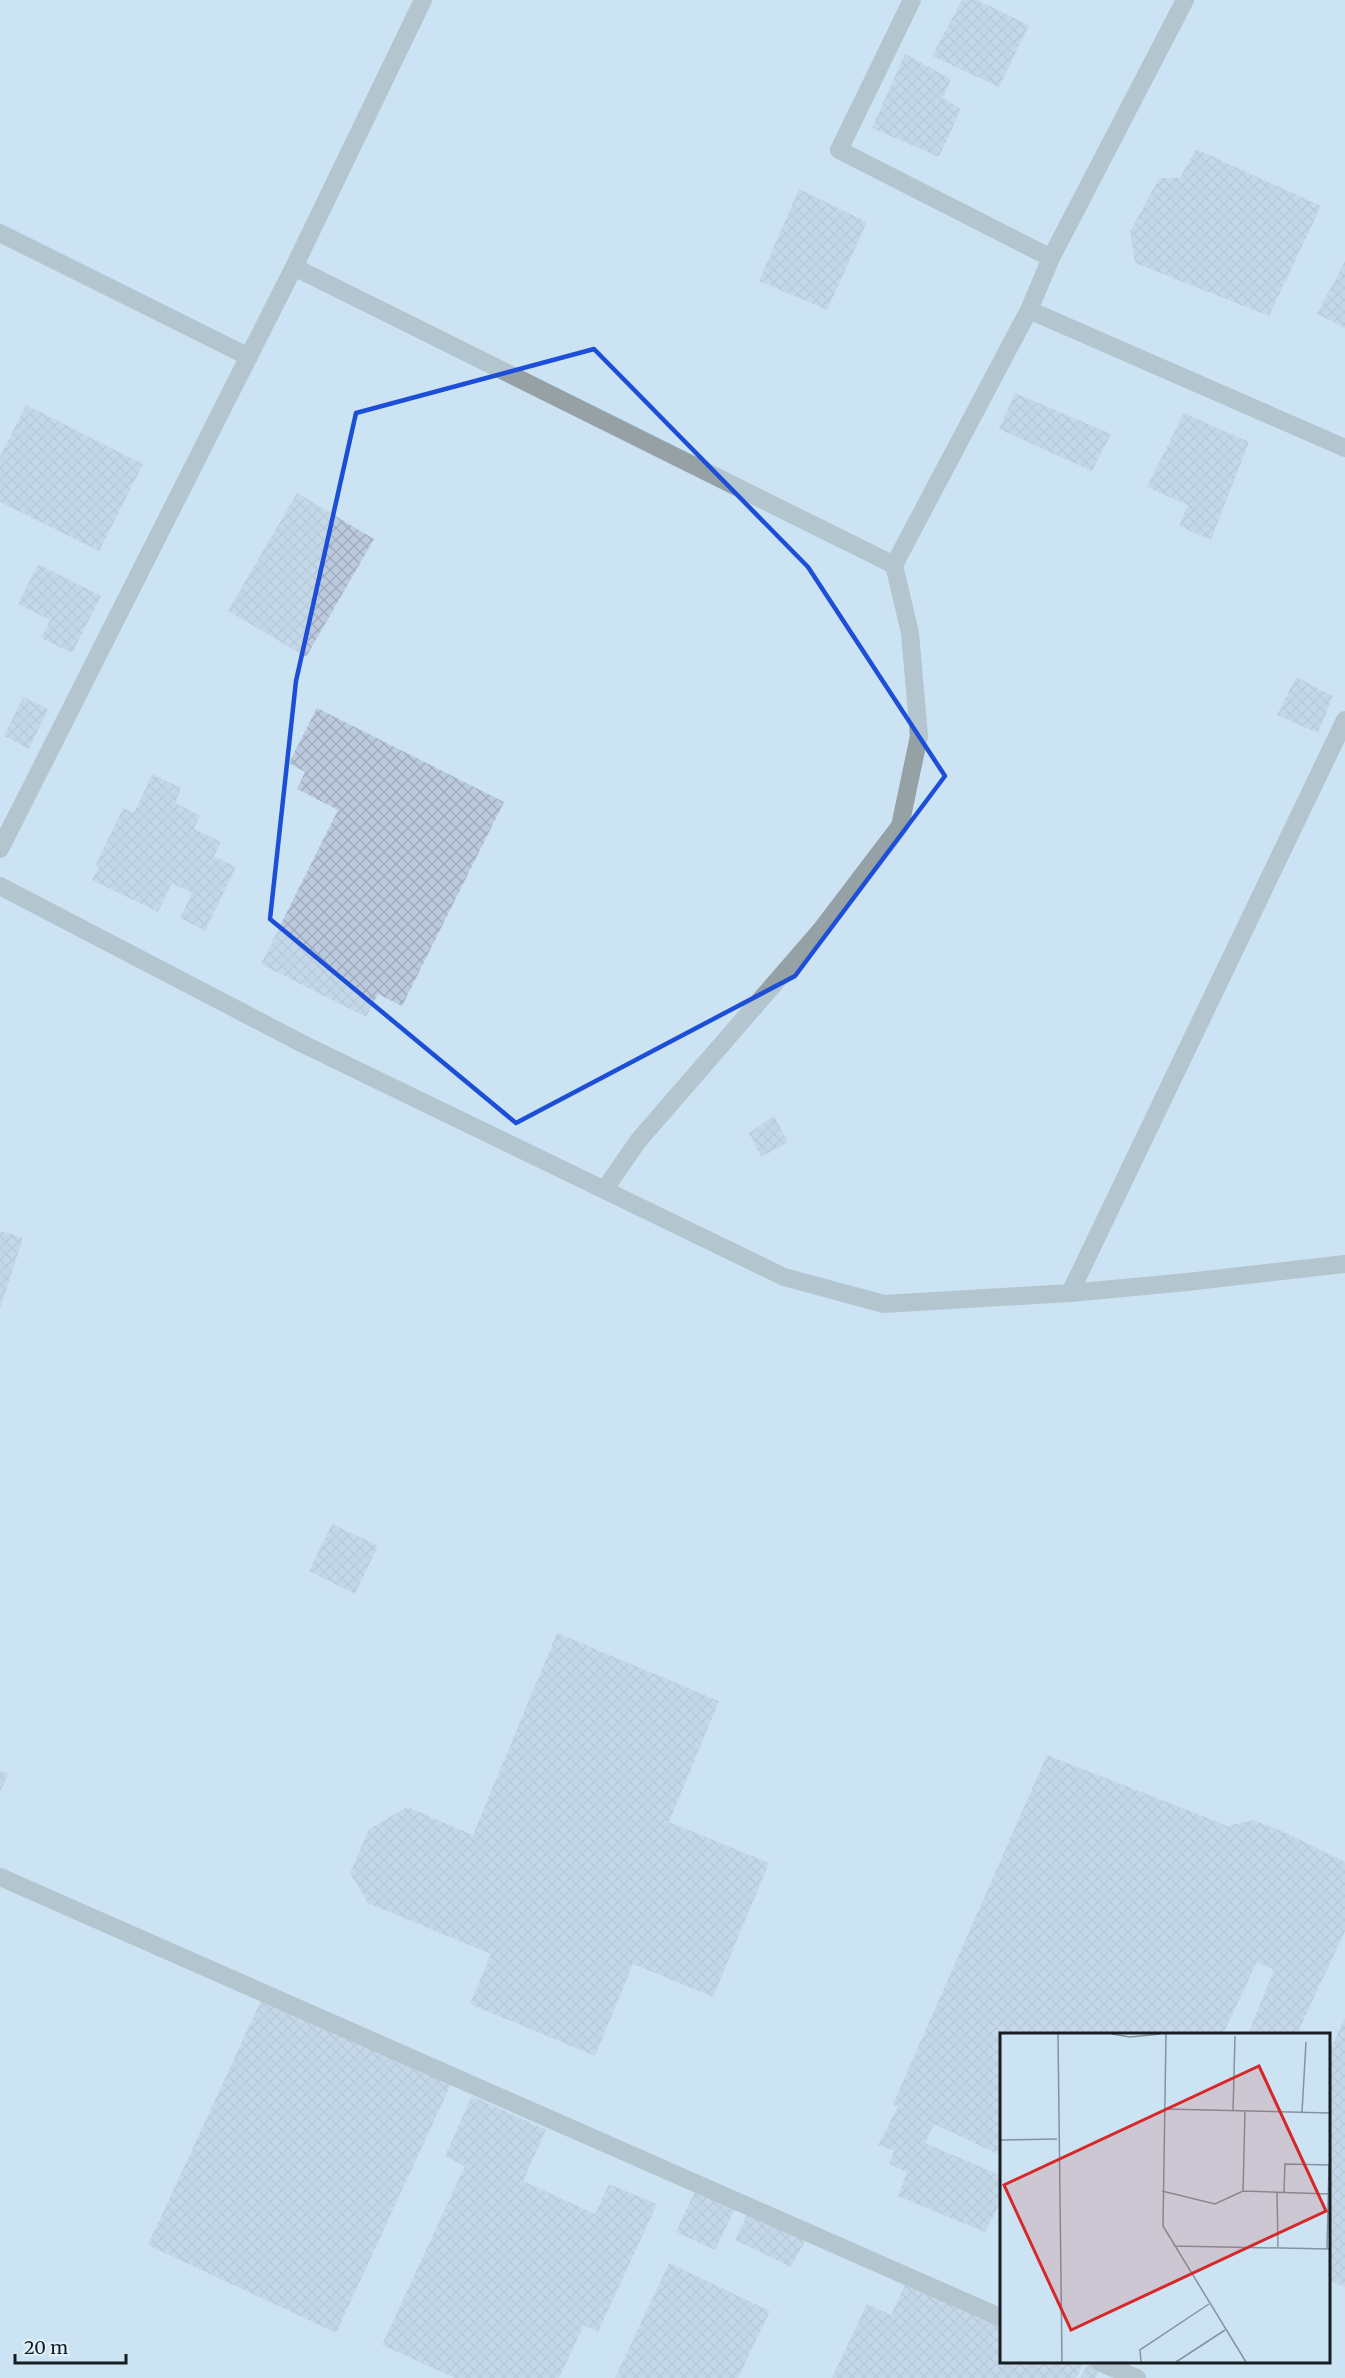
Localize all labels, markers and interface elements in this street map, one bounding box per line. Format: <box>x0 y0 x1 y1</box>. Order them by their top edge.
inset map <box>1000 2033 1330 2363</box>
scale bar <box>15 2327 126 2365</box>
text: 20 m <box>24 2336 68 2359</box>

